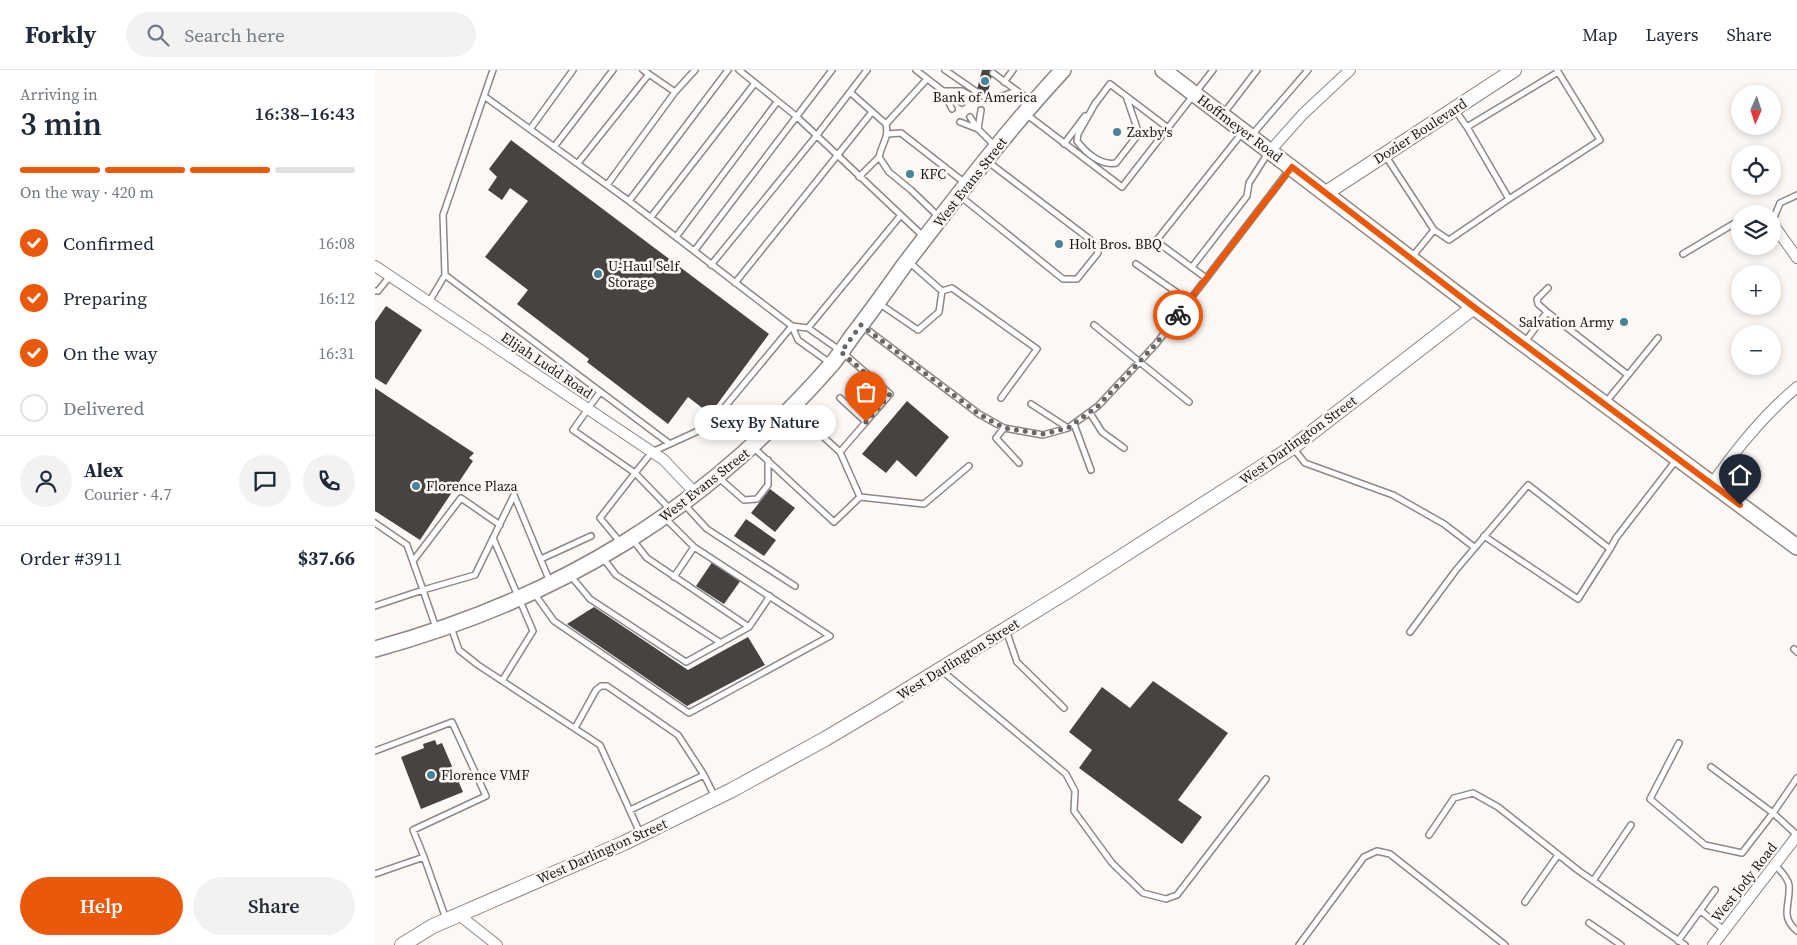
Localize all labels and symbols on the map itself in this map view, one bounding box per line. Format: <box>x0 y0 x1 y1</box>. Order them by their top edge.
marker: Bank of America <box>979 75 991 87</box>
north arrow <box>1731 85 1781 135</box>
place label: Bank of America <box>933 87 1038 107</box>
street label: Hoffmeyer Road <box>1193 89 1287 167</box>
street label: Dozier Boulevard <box>1369 93 1471 169</box>
place label: Zaxby's <box>1127 122 1173 142</box>
marker: Zaxby's <box>1111 126 1123 138</box>
street label: West Evans Street <box>928 132 1012 231</box>
place label: KFC <box>920 164 946 184</box>
marker: KFC <box>904 168 916 180</box>
place label: Holt Bros. BBQ <box>1069 234 1162 254</box>
marker: Holt Bros. BBQ <box>1053 238 1065 250</box>
place label: U-Haul Self Storage <box>608 256 680 292</box>
marker: U-Haul Self Storage <box>592 268 604 280</box>
courier <box>1153 290 1203 340</box>
place label: Salvation Army <box>1519 312 1615 332</box>
marker: Salvation Army <box>1618 316 1630 328</box>
street label: Elijah Ludd Road <box>497 327 597 403</box>
pin <box>845 371 887 422</box>
street label: West Darlington Street <box>1235 390 1361 489</box>
callout: Sexy By Nature <box>693 404 836 440</box>
street label: West Evans Street <box>655 443 754 527</box>
pin <box>1719 454 1761 505</box>
place label: Florence Plaza <box>426 476 518 496</box>
marker: Florence Plaza <box>410 480 422 492</box>
street label: West Darlington Street <box>893 613 1023 705</box>
place label: Florence VMF <box>441 765 529 785</box>
marker: Florence VMF <box>425 769 437 781</box>
street label: West Darlington Street <box>534 813 671 889</box>
street label: West Jody Road <box>1707 838 1781 926</box>

